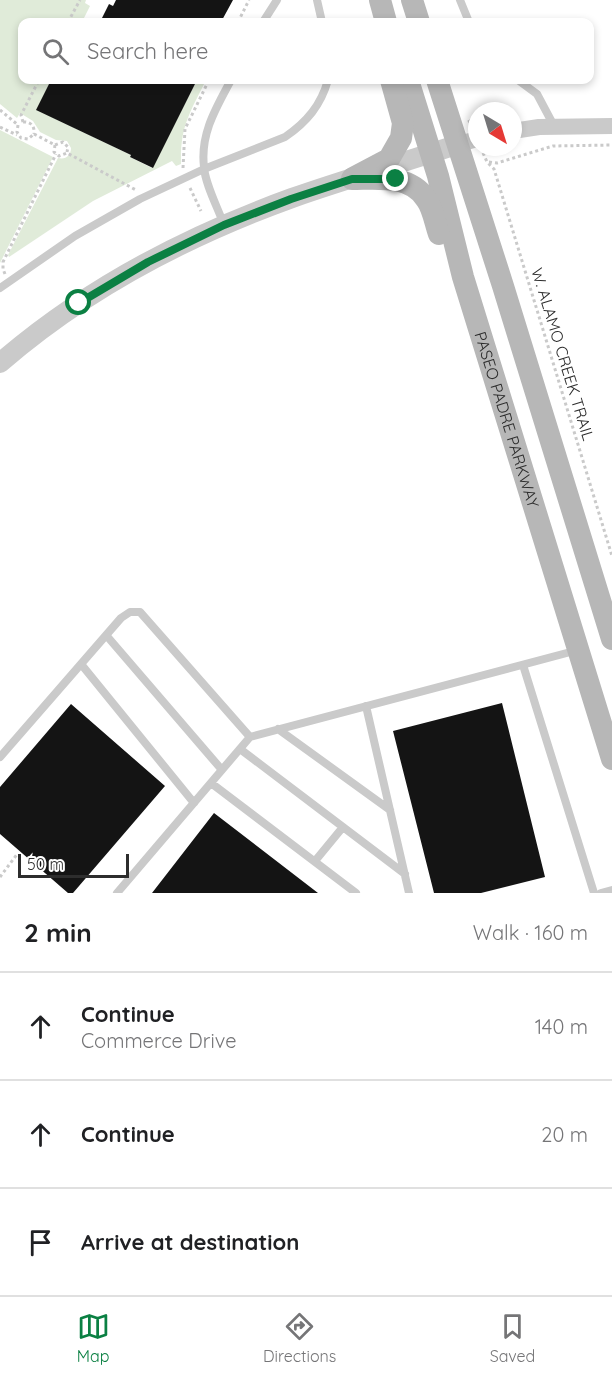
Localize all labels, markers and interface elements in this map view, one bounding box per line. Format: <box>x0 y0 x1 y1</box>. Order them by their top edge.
search box <box>18 18 594 84</box>
icon: search <box>39 35 72 68</box>
text: Search here <box>87 37 208 65</box>
north arrow <box>468 102 522 156</box>
route end <box>382 165 408 191</box>
street label: W. ALAMO CREEK TRAIL <box>527 265 599 443</box>
route start <box>65 289 91 315</box>
street label: PASEO PADRE PARKWAY <box>470 329 544 510</box>
scale bar <box>18 851 129 878</box>
text: 50 m <box>27 854 64 874</box>
text: 2 min <box>24 916 92 949</box>
text: Walk · 160 m <box>473 920 588 945</box>
text: Continue <box>81 1000 175 1028</box>
icon: ahead <box>24 1010 57 1043</box>
text: 140 m <box>535 1014 588 1039</box>
text: Commerce Drive <box>81 1028 236 1053</box>
icon: ahead <box>24 1118 57 1151</box>
text: Continue <box>81 1120 175 1148</box>
text: 20 m <box>541 1122 588 1147</box>
icon: arrive <box>24 1226 57 1259</box>
text: Arrive at destination <box>81 1228 299 1256</box>
tab: Map <box>77 1310 110 1366</box>
tab: Directions <box>263 1310 336 1366</box>
tab: Saved <box>490 1310 535 1366</box>

